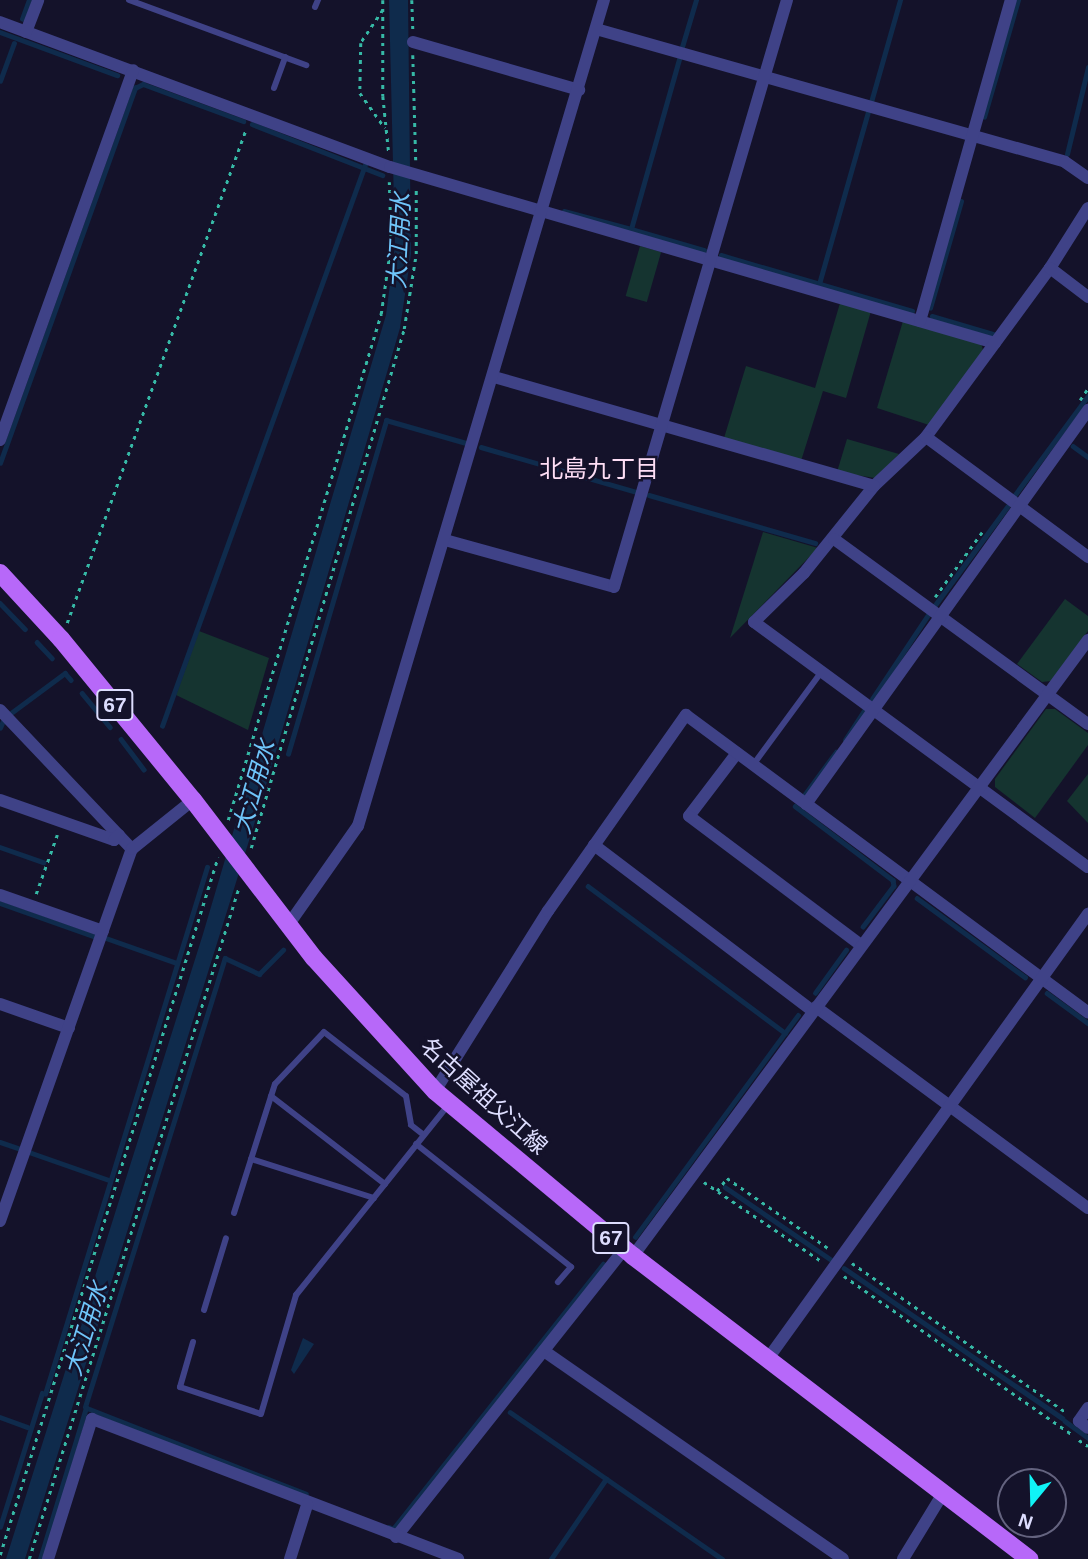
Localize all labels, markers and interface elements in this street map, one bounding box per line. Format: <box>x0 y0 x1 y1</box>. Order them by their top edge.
water label: 大江用水 <box>382 192 416 290</box>
district label: 北島九丁目 <box>539 455 659 483</box>
road number: 67 <box>96 688 134 722</box>
water label: 大江用水 <box>227 737 281 837</box>
street label: 名古屋祖父江線 <box>415 1032 553 1160</box>
road number: 67 <box>592 1220 630 1256</box>
water label: 大江用水 <box>58 1279 114 1379</box>
north arrow <box>997 1468 1067 1538</box>
text: N <box>1016 1509 1036 1534</box>

